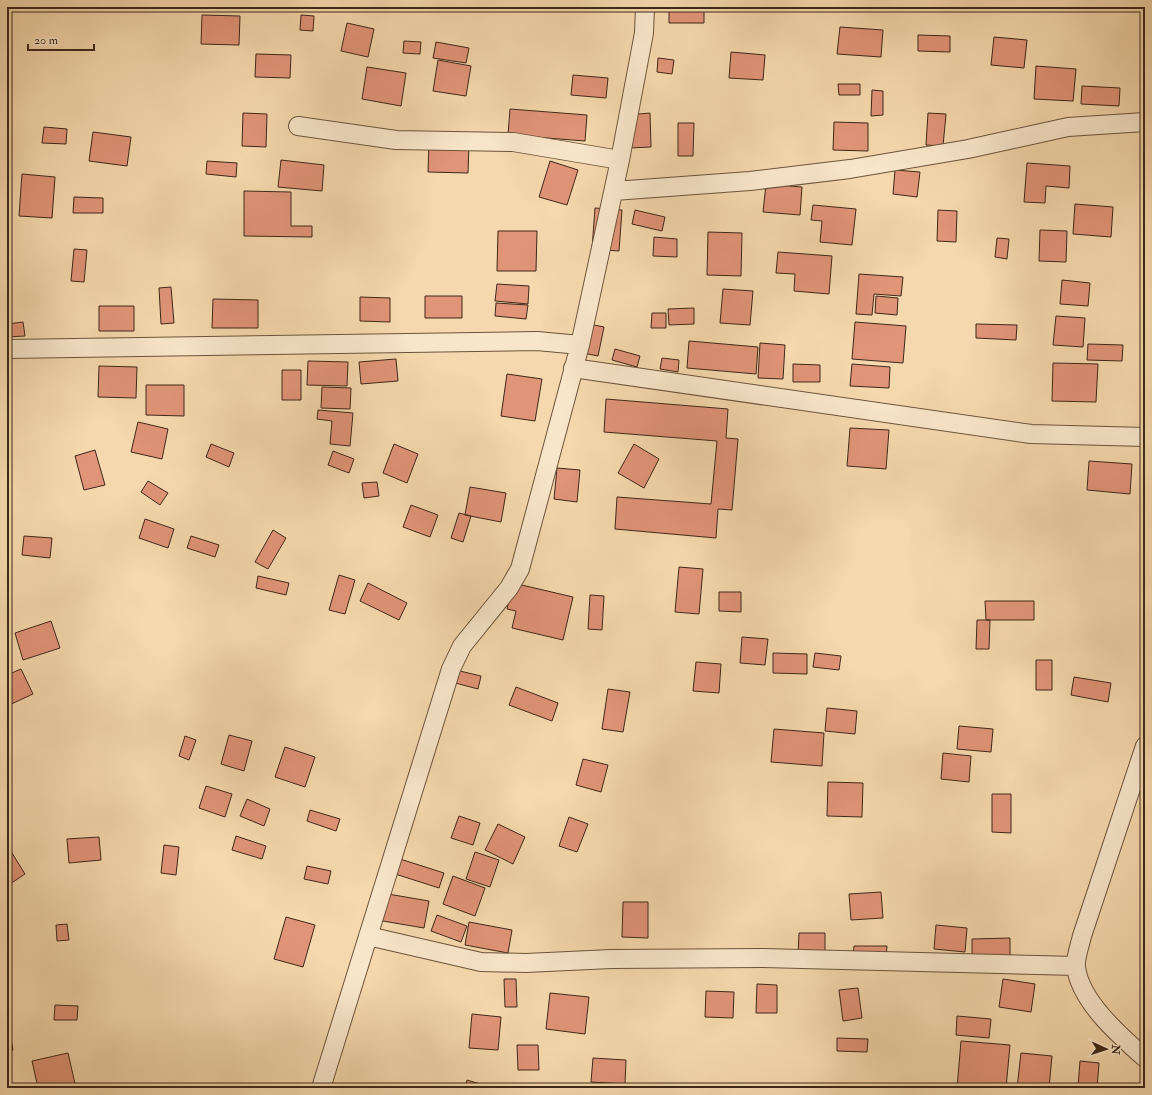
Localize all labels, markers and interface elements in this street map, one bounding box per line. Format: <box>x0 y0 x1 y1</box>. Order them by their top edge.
scale bar <box>28 26 94 52</box>
text: 20 m <box>34 33 59 48</box>
north arrow <box>1086 1029 1126 1069</box>
text: N <box>1109 1043 1122 1056</box>

